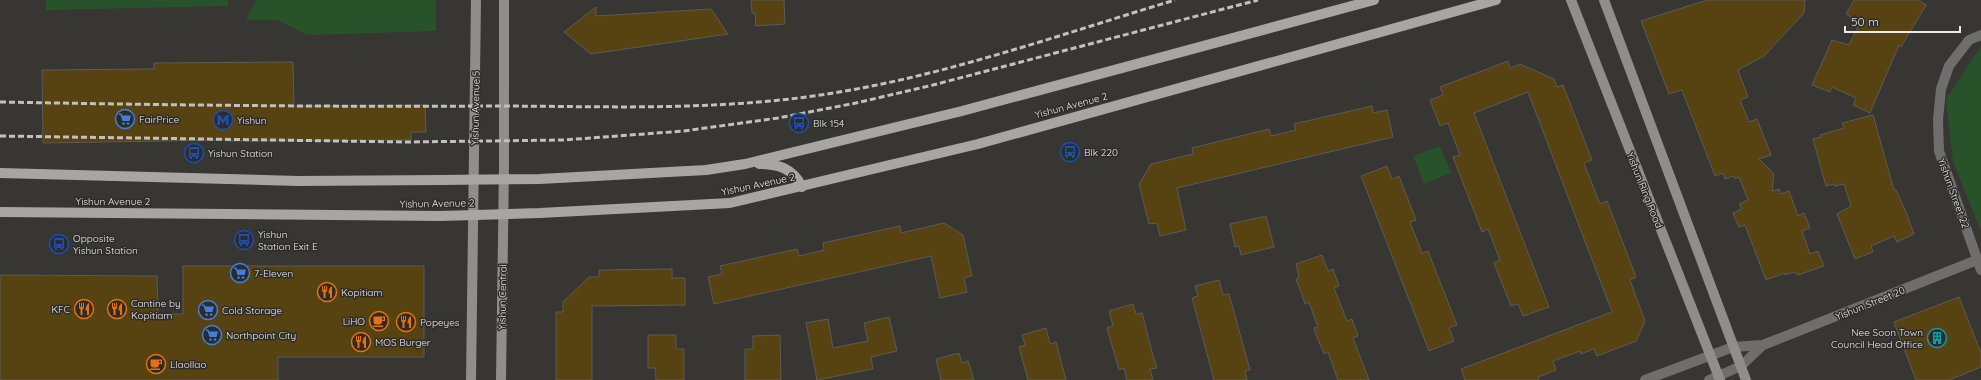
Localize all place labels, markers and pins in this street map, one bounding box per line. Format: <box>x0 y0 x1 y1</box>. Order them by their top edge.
supermarket icon: FairPrice <box>114 108 136 130</box>
metro station icon: Yishun <box>212 109 234 131</box>
bus stop icon: Blk 154 <box>788 112 810 134</box>
place label: FairPrice <box>139 113 180 126</box>
place label: Yishun <box>237 114 267 127</box>
place label: Blk 154 <box>813 117 844 130</box>
bus stop icon: Blk 220 <box>1059 141 1081 163</box>
bus stop icon: Yishun Station <box>183 142 205 164</box>
place label: Blk 220 <box>1084 146 1118 159</box>
place label: Yishun Station <box>208 147 273 160</box>
place label: Yishun Station Exit E <box>258 228 318 253</box>
bus stop icon: Yishun Station Exit E <box>233 229 255 251</box>
place label: Opposite Yishun Station <box>73 232 138 257</box>
bus stop icon: Opposite Yishun Station <box>48 233 70 255</box>
supermarket icon: 7-Eleven <box>229 262 251 284</box>
place label: 7-Eleven <box>254 267 293 280</box>
restaurant icon: Kopitiam <box>316 281 338 303</box>
place label: Kopitiam <box>341 286 383 299</box>
place label: Cantine by Kopitiam <box>131 297 181 322</box>
restaurant icon: KFC <box>73 298 95 320</box>
restaurant icon: Cantine by Kopitiam <box>106 298 128 320</box>
supermarket icon: Cold Storage <box>197 299 219 321</box>
place label: KFC <box>51 303 70 316</box>
place label: Cold Storage <box>222 304 282 317</box>
cafe icon: LiHO <box>368 310 390 332</box>
restaurant icon: Popeyes <box>395 311 417 333</box>
place label: LiHO <box>343 315 365 328</box>
place label: Popeyes <box>420 316 460 329</box>
supermarket icon: Northpoint City <box>201 324 223 346</box>
place label: Nee Soon Town Council Head Office <box>1831 326 1923 351</box>
building icon: Nee Soon Town Council Head Office <box>1926 327 1948 349</box>
place label: Northpoint City <box>226 329 296 342</box>
restaurant icon: MOS Burger <box>350 331 372 353</box>
place label: MOS Burger <box>375 336 431 349</box>
cafe icon: Llaollao <box>145 353 167 375</box>
place label: Llaollao <box>170 358 206 371</box>

